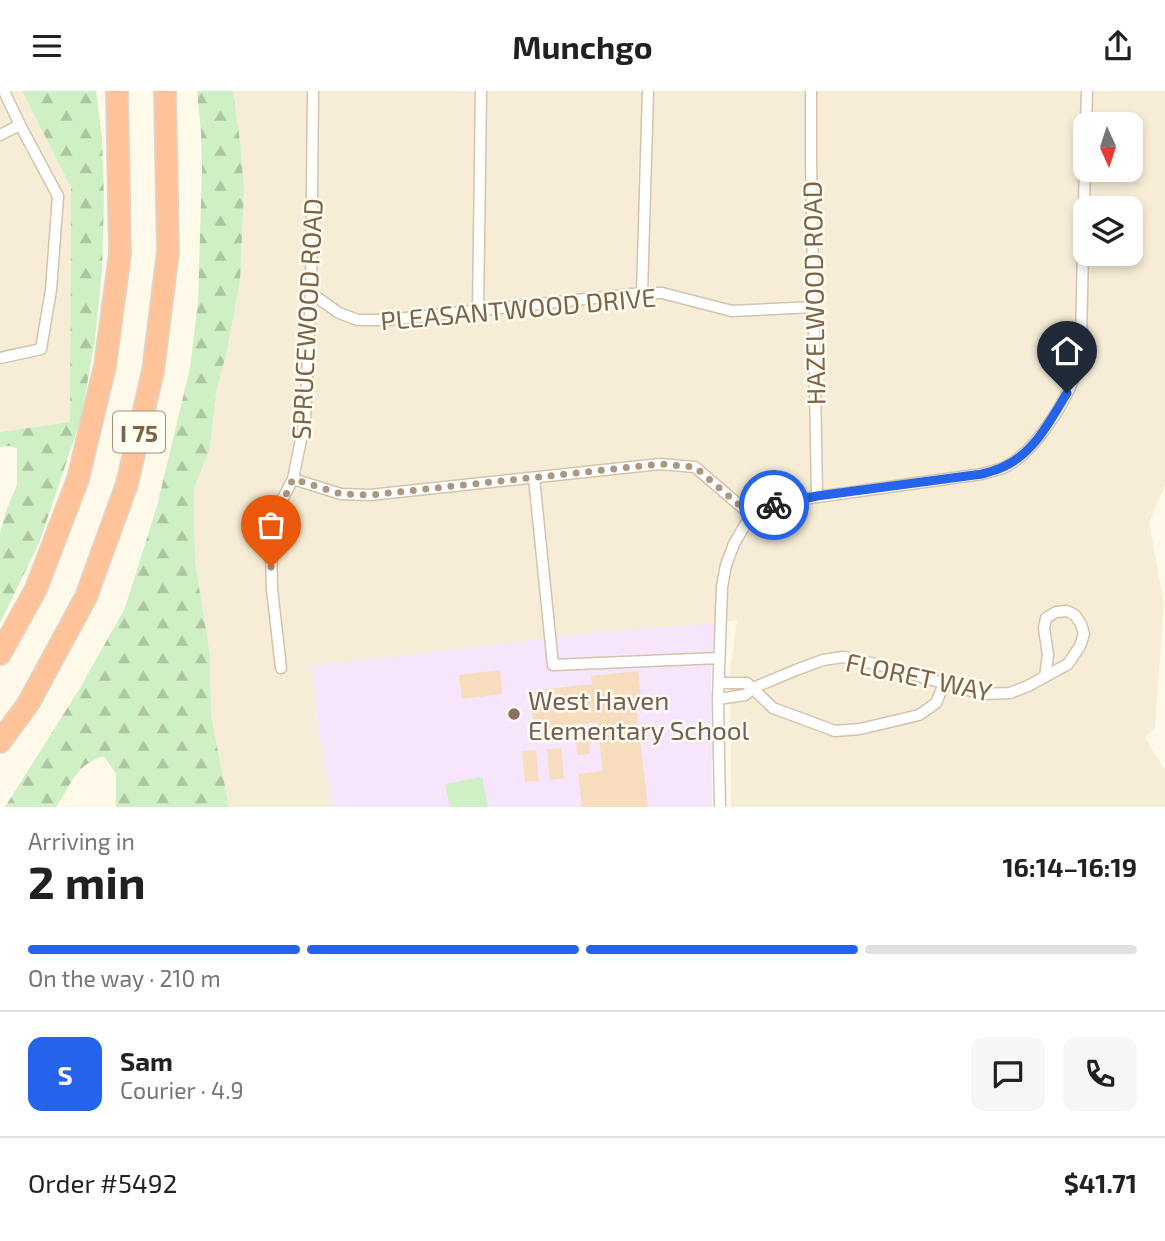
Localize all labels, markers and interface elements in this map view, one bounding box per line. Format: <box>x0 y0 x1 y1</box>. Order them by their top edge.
icon: menu <box>28 27 66 65</box>
text: Munchgo <box>512 27 653 65</box>
icon: share <box>1099 27 1137 65</box>
north arrow <box>1073 112 1143 182</box>
map controls <box>1073 112 1143 266</box>
street label: HAZELWOOD ROAD <box>796 181 830 405</box>
button: layers <box>1073 196 1143 266</box>
street label: SPRUCEWOOD ROAD <box>284 197 328 441</box>
street label: PLEASANTWOOD DRIVE <box>379 281 657 335</box>
pin <box>1037 321 1097 393</box>
icon: home <box>1048 332 1086 370</box>
road number: I 75 <box>113 411 165 453</box>
courier <box>739 470 809 540</box>
icon: bike <box>755 486 793 524</box>
pin <box>241 495 301 567</box>
icon: bag <box>252 506 290 544</box>
street label: FLORET WAY <box>843 645 995 707</box>
place label: West Haven Elementary School <box>528 684 750 745</box>
marker: West Haven Elementary School <box>506 706 522 722</box>
text: Arriving in <box>28 827 135 855</box>
text: 16:14–16:19 <box>1002 851 1137 882</box>
text: 2 min <box>28 853 146 908</box>
text: On the way · 210 m <box>28 964 221 992</box>
button: chat <box>971 1037 1045 1111</box>
button: phone <box>1063 1037 1137 1111</box>
text: Sam <box>120 1045 173 1076</box>
text: S <box>57 1059 73 1090</box>
text: Courier · 4.9 <box>120 1076 244 1104</box>
text: Order #5492 <box>28 1167 177 1198</box>
text: $41.71 <box>1064 1167 1137 1198</box>

